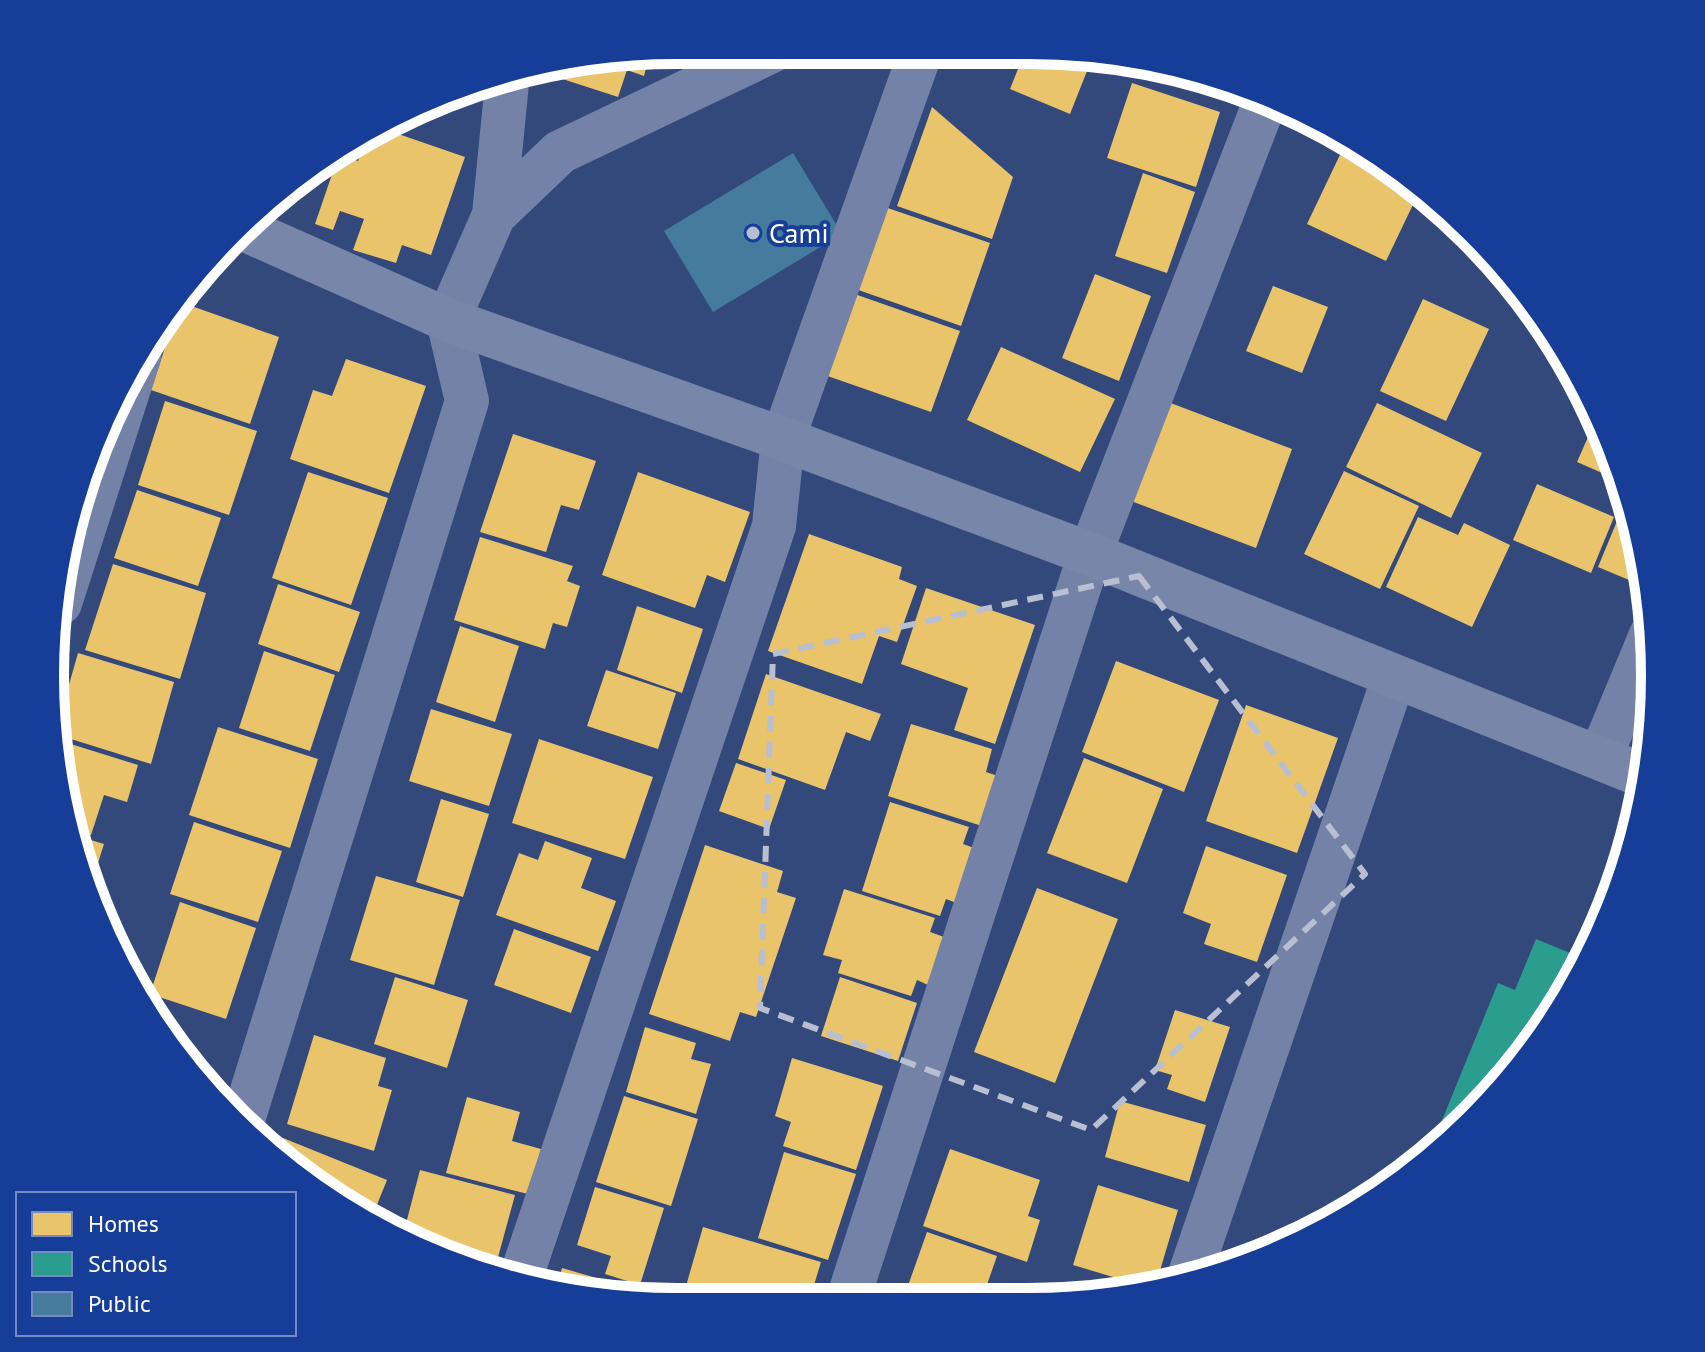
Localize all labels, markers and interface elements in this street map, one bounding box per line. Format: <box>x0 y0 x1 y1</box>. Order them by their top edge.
place label: Cami <box>769 214 829 251</box>
marker: Cami <box>744 224 762 242</box>
legend <box>16 1192 296 1336</box>
text: Homes <box>88 1208 159 1239</box>
text: Schools <box>88 1248 168 1279</box>
text: Public <box>88 1288 151 1319</box>

